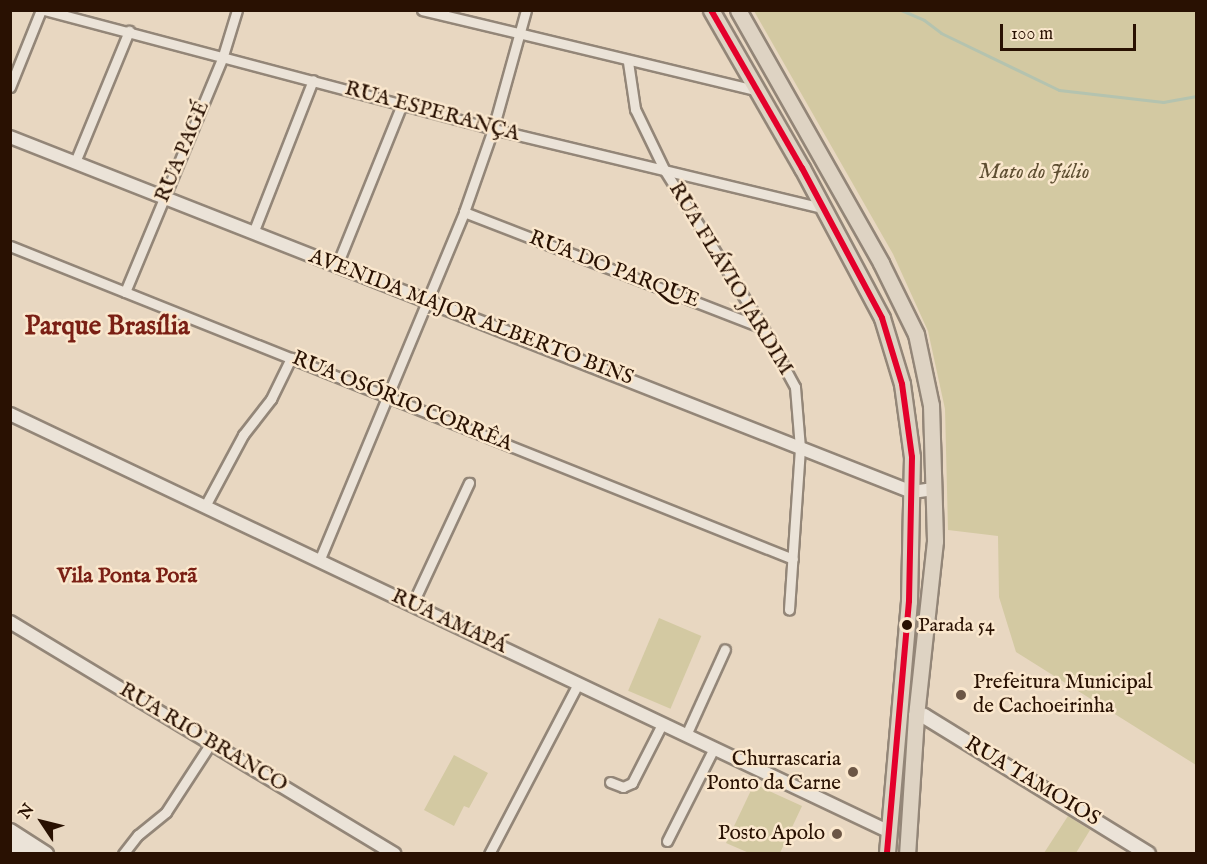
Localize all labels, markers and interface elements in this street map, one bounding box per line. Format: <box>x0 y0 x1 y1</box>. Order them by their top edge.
scale bar <box>1003 12 1140 50</box>
text: 100 m <box>1011 23 1053 46</box>
street label: RUA ESPERANÇA <box>342 77 522 147</box>
street label: RUA PAGÉ <box>150 98 216 206</box>
park label: Mato do Júlio <box>979 160 1089 186</box>
street label: RUA FLÁVIO JARDIM <box>662 178 798 380</box>
street label: RUA DO PARQUE <box>525 226 703 314</box>
street label: AVENIDA MAJOR ALBERTO BINS <box>305 244 637 392</box>
district label: Parque Brasília <box>24 312 190 344</box>
street label: RUA OSÓRIO CORRÊA <box>288 346 516 458</box>
district label: Vila Ponta Porã <box>57 564 197 590</box>
street label: RUA AMAPÁ <box>387 584 511 660</box>
place label: Parada 54 <box>918 613 995 637</box>
marker: Parada 54 <box>901 619 913 631</box>
place label: Prefeitura Municipal de Cachoeirinha <box>973 670 1153 720</box>
street label: RUA RIO BRANCO <box>114 678 292 798</box>
marker: Prefeitura Municipal de Cachoeirinha <box>954 688 968 702</box>
street label: RUA TAMOIOS <box>960 732 1104 832</box>
place label: Churrascaria Ponto da Carne <box>706 747 841 797</box>
marker: Churrascaria Ponto da Carne <box>846 765 860 779</box>
north arrow <box>12 792 72 852</box>
text: N <box>15 800 39 823</box>
place label: Posto Apolo <box>718 821 825 847</box>
marker: Posto Apolo <box>830 827 844 841</box>

